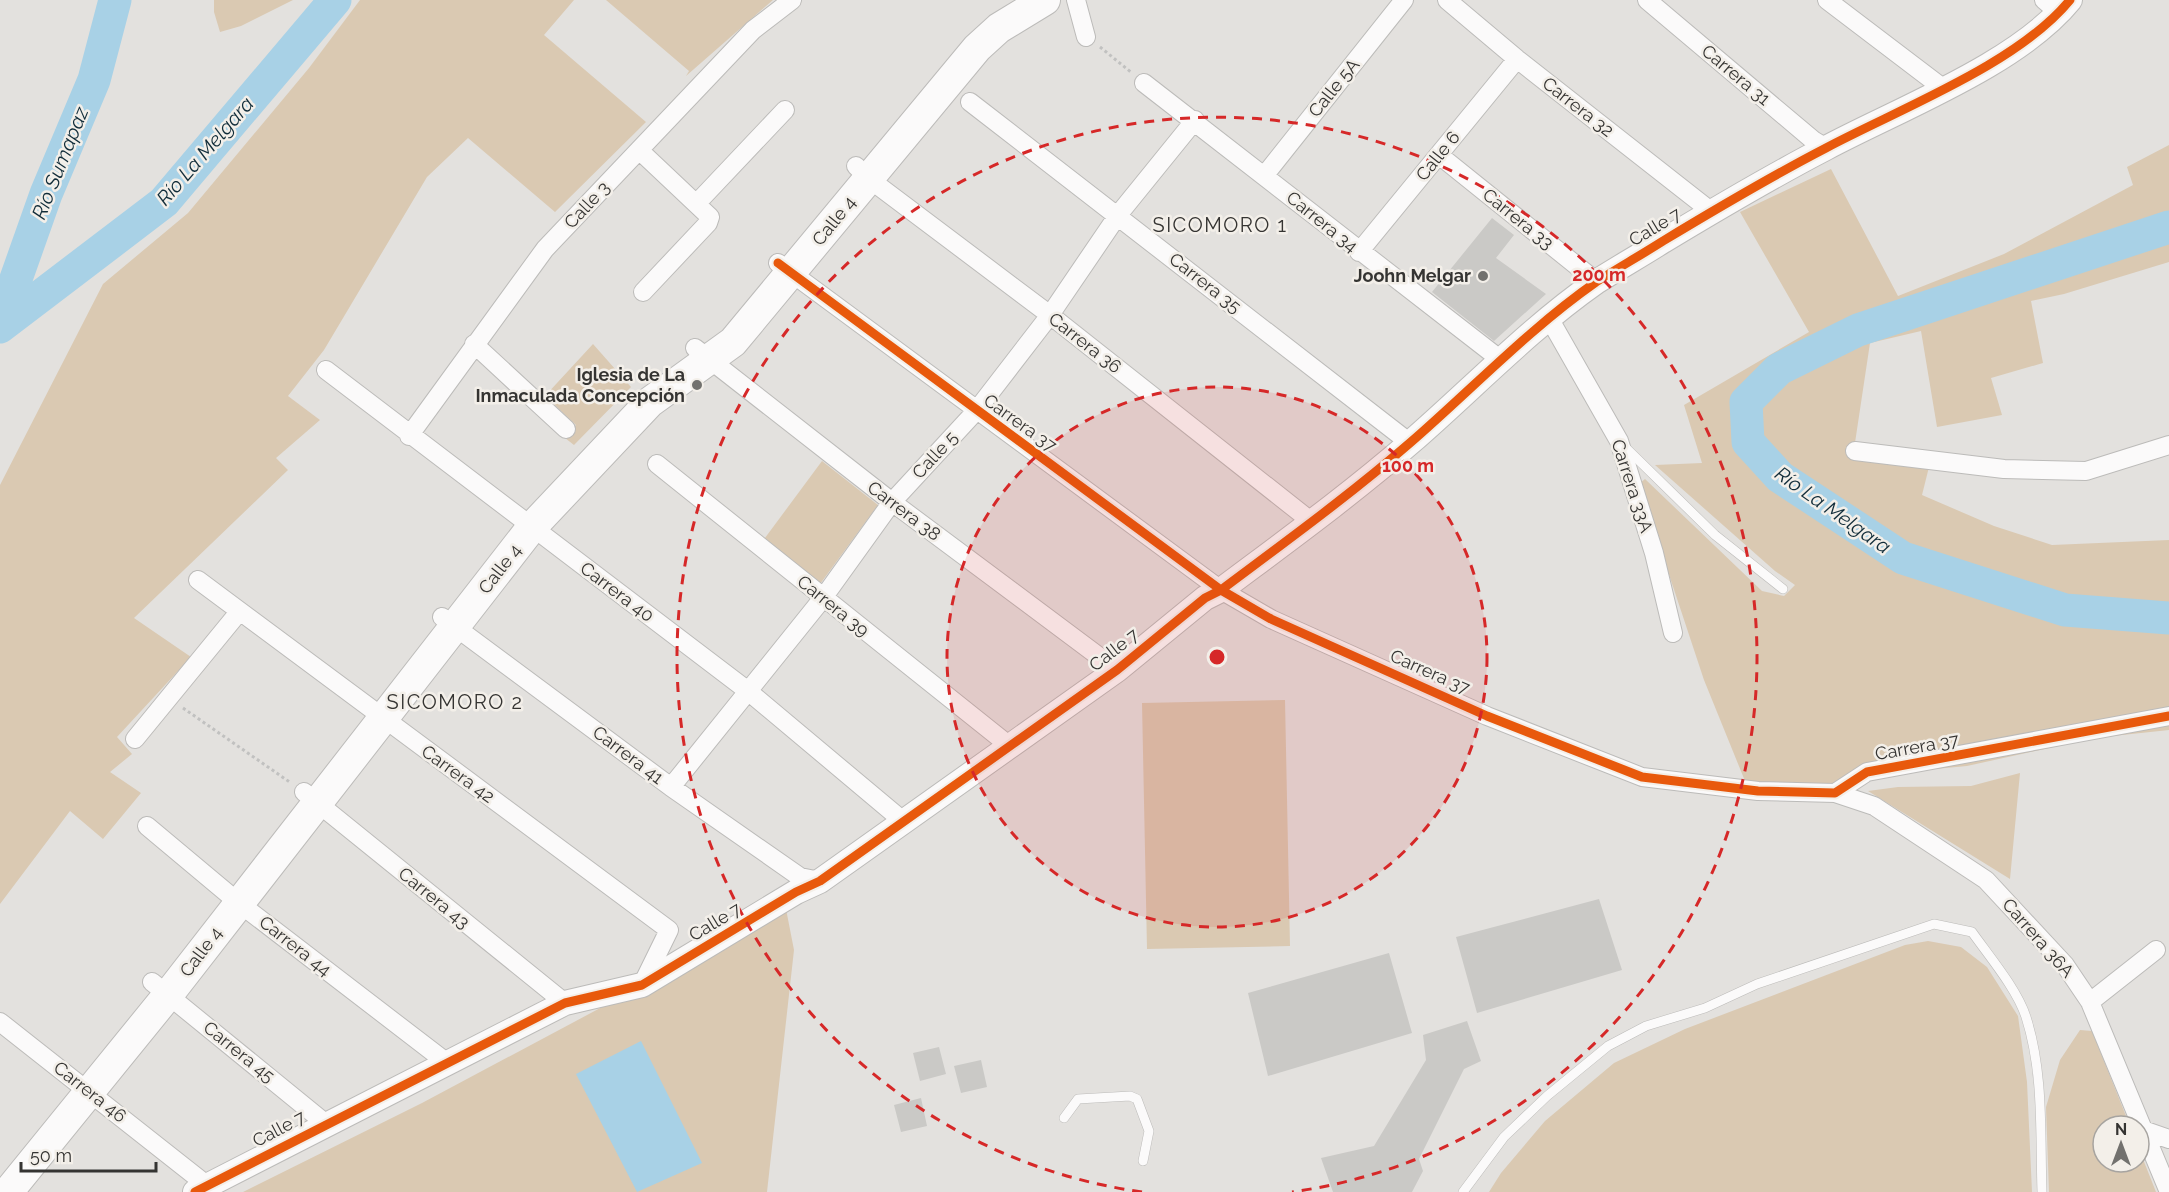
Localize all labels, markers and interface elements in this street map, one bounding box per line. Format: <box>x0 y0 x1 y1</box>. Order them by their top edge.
street label: Carrera 31 <box>1698 40 1775 110</box>
street label: Calle 5A <box>1304 54 1364 121</box>
street label: Carrera 32 <box>1538 72 1618 141</box>
water label: Río La Melgara <box>151 92 259 210</box>
water label: Río Sumapaz <box>27 103 94 223</box>
street label: Calle 6 <box>1411 126 1464 185</box>
street label: Calle 3 <box>560 177 614 233</box>
street label: Carrera 33 <box>1479 184 1558 254</box>
street label: Carrera 34 <box>1283 187 1362 257</box>
street label: Calle 4 <box>808 192 860 249</box>
street label: Calle 7 <box>1625 203 1685 250</box>
district label: SICOMORO 1 <box>1153 213 1288 237</box>
street label: Carrera 35 <box>1165 248 1245 317</box>
text: 200 m <box>1572 264 1626 285</box>
place label: Joohn Melgar <box>1354 265 1471 286</box>
marker: Joohn Melgar <box>1476 269 1490 283</box>
street label: Carrera 36 <box>1045 308 1126 378</box>
place label: Iglesia de La Inmaculada Concepción <box>475 364 685 406</box>
marker: Iglesia de La Inmaculada Concepción <box>690 378 704 392</box>
street label: Carrera 37 <box>980 389 1061 456</box>
street label: Calle 5 <box>908 427 962 483</box>
street label: Carrera 33A <box>1607 436 1657 535</box>
text: 100 m <box>1382 455 1434 476</box>
water label: Río La Melgara <box>1771 461 1895 559</box>
street label: Carrera 38 <box>864 476 945 545</box>
street label: Calle 4 <box>474 540 526 598</box>
street label: Carrera 40 <box>576 557 658 626</box>
street label: Carrera 39 <box>793 570 873 641</box>
street label: Calle 7 <box>1085 624 1143 675</box>
street label: Carrera 37 <box>1387 645 1474 699</box>
centre of rings <box>1207 647 1227 667</box>
district label: SICOMORO 2 <box>387 690 523 714</box>
street label: Carrera 41 <box>589 721 668 788</box>
street label: Carrera 37 <box>1873 729 1961 764</box>
street label: Carrera 42 <box>418 740 499 807</box>
street label: Carrera 43 <box>395 863 474 933</box>
street label: Carrera 36A <box>1998 894 2078 982</box>
street label: Calle 7 <box>685 898 745 945</box>
street label: Carrera 44 <box>255 911 336 980</box>
street label: Calle 4 <box>175 923 226 981</box>
street label: Carrera 45 <box>200 1017 279 1087</box>
street label: Carrera 46 <box>50 1057 131 1127</box>
street label: Calle 7 <box>249 1106 309 1151</box>
north arrow <box>2091 1114 2151 1174</box>
text: N <box>2115 1120 2127 1139</box>
scale bar <box>21 1135 156 1173</box>
text: 50 m <box>30 1145 72 1166</box>

